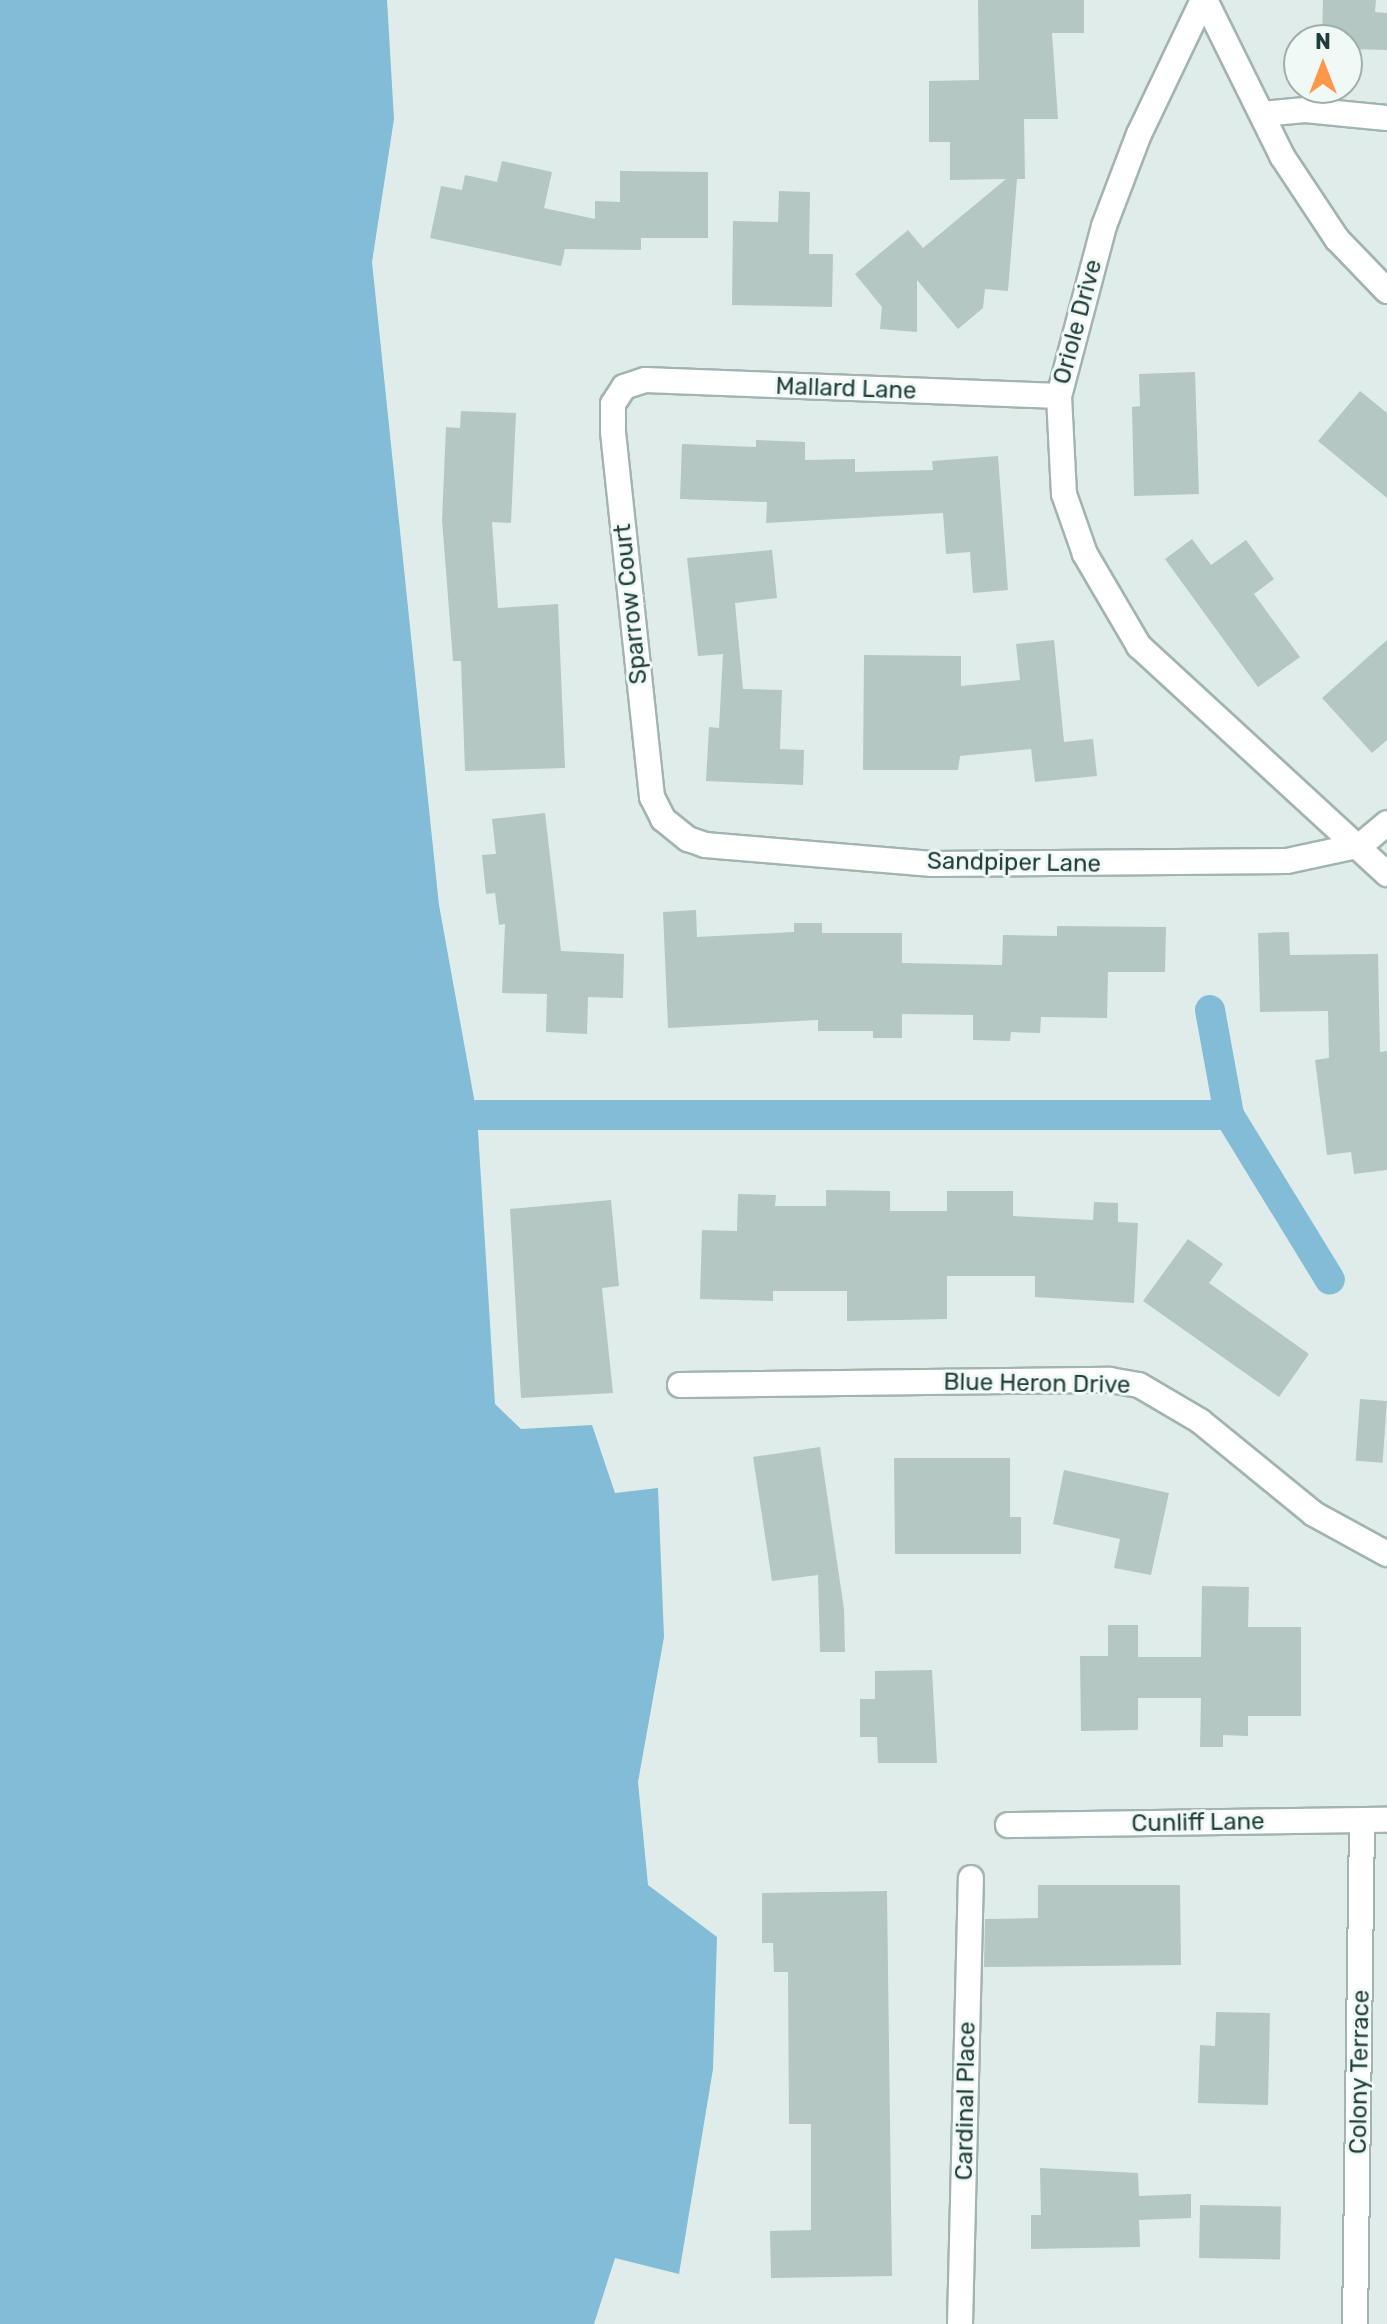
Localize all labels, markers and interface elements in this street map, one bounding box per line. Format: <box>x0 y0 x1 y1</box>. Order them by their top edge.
north arrow <box>1283 24 1363 104</box>
text: N <box>1315 28 1331 55</box>
street label: Oriole Drive <box>1048 257 1108 387</box>
street label: Mallard Lane <box>775 372 917 406</box>
street label: Sparrow Court <box>608 522 654 686</box>
street label: Sandpiper Lane <box>926 847 1102 879</box>
street label: Blue Heron Drive <box>943 1368 1131 1400</box>
street label: Cunliff Lane <box>1131 1807 1265 1839</box>
street label: Colony Terrace <box>1344 1989 1376 2155</box>
street label: Cardinal Place <box>950 2021 982 2181</box>

